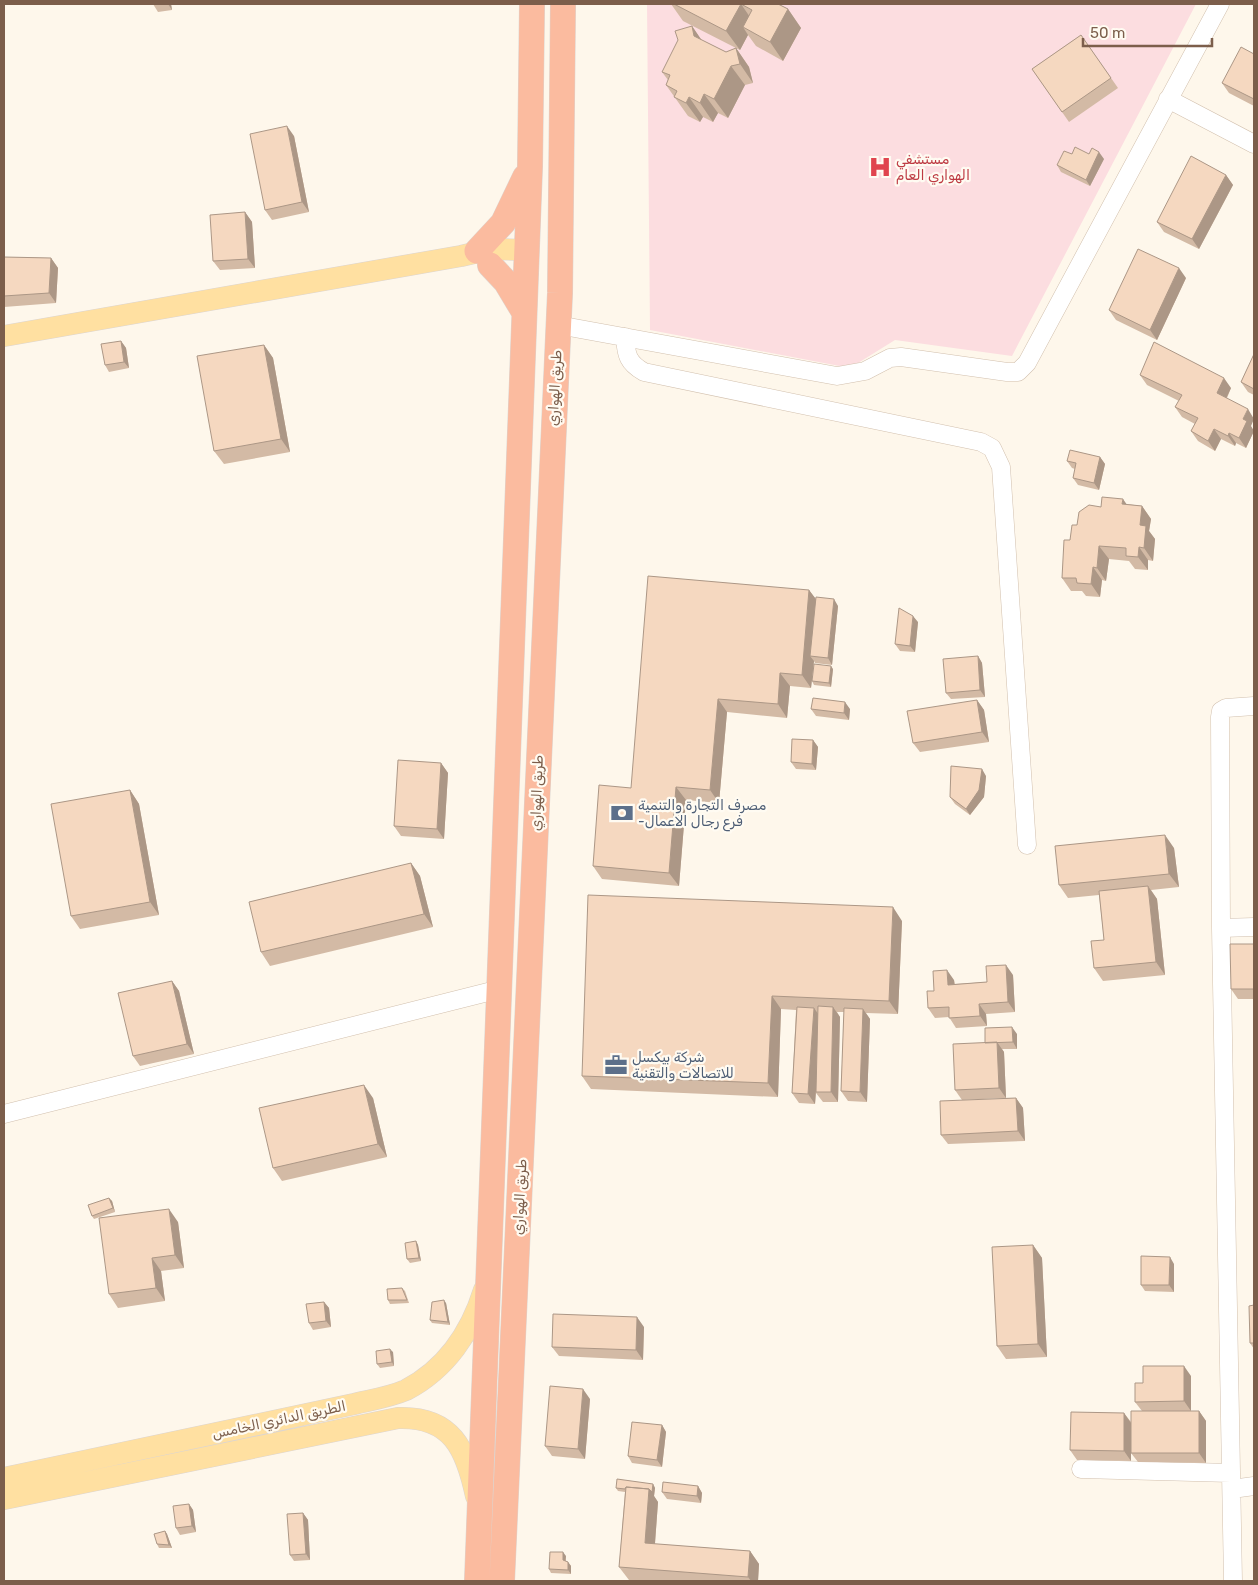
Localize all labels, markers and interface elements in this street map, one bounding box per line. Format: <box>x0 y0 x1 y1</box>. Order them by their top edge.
scale bar <box>1083 15 1212 47</box>
text: 50 m <box>1090 24 1125 42</box>
place label: مستشفي الهواري العام <box>896 151 970 185</box>
hospital icon: مستشفي الهواري العام <box>867 154 893 180</box>
street label: طريق الهواري <box>545 349 566 427</box>
street label: طريق الهواري <box>527 754 548 831</box>
place label: مصرف التجارة والتنمية -فرع رجال الاعمال <box>638 797 766 832</box>
bank icon: مصرف التجارة والتنمية -فرع رجال الاعمال <box>609 800 635 826</box>
place label: شركة بيكسل للاتصالات والتقنية <box>632 1049 734 1082</box>
office icon: شركة بيكسل للاتصالات والتقنية <box>603 1052 629 1078</box>
street label: طريق الهواري <box>510 1158 531 1236</box>
street label: الطريق الدائري الخامس <box>211 1398 348 1443</box>

